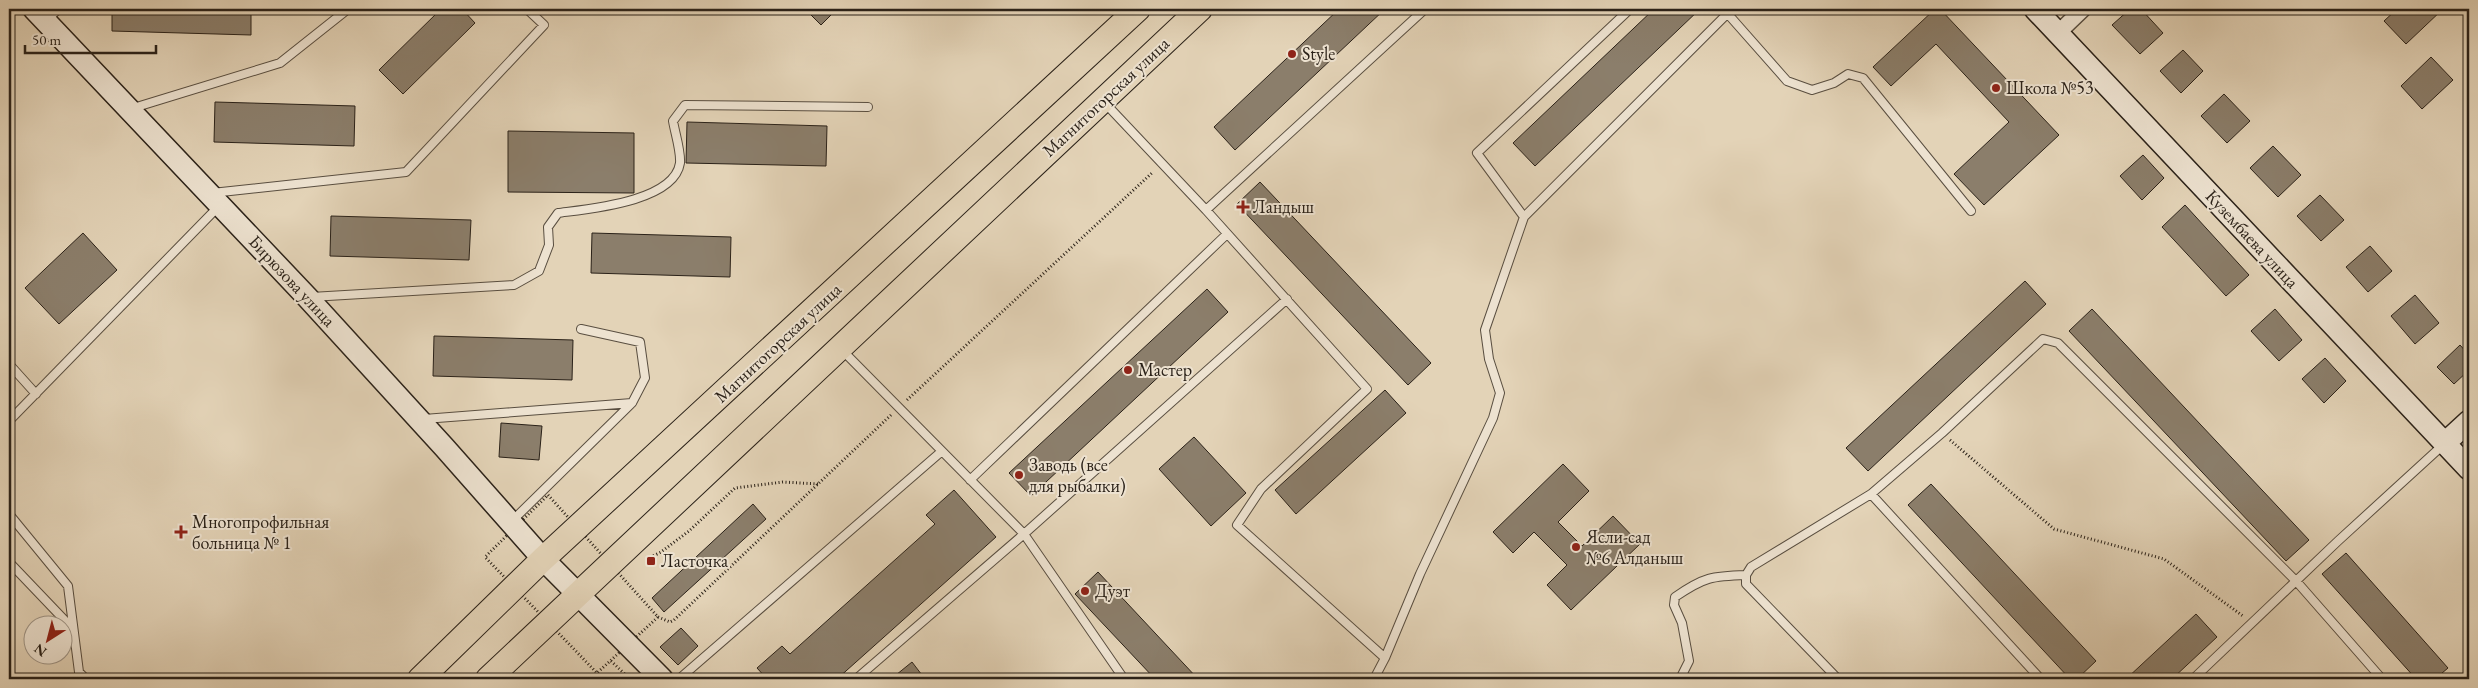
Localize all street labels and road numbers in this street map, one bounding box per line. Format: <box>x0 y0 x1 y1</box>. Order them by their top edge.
street label: Магнитогорская улица <box>1037 31 1175 161</box>
street label: Кузембаева улица <box>2201 184 2305 293</box>
street label: Бирюзова улица <box>244 230 341 332</box>
street label: Магнитогорская улица <box>709 277 847 407</box>

